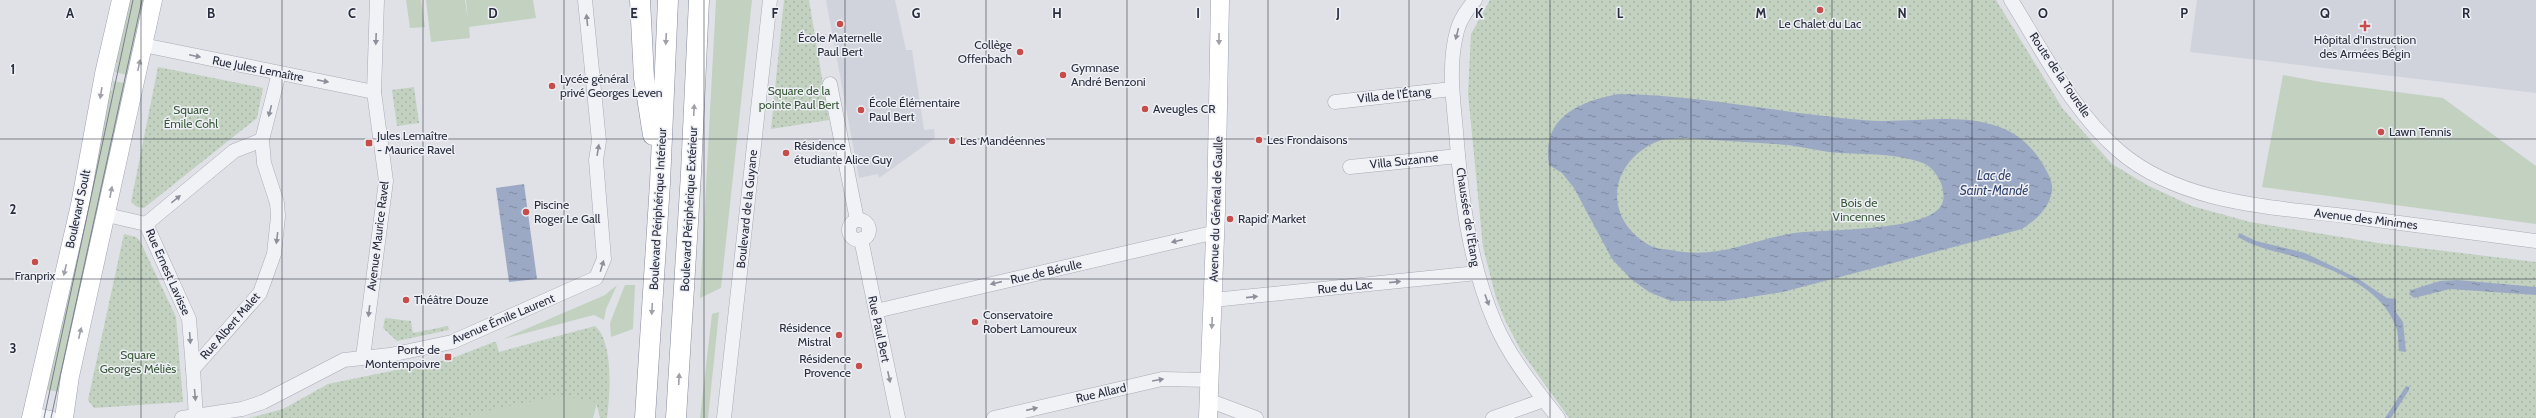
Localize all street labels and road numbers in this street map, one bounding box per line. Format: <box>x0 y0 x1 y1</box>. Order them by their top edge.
street label: Route de la Tourelle <box>2026 29 2094 120</box>
street label: Rue Jules Lemaître <box>211 52 305 85</box>
street label: Villa de l'Étang <box>1356 83 1432 106</box>
street label: Boulevard Périphérique Extérieur <box>677 126 700 292</box>
street label: Boulevard Périphérique Intérieur <box>646 127 669 290</box>
street label: Avenue du Général de Gaulle <box>1205 136 1226 282</box>
street label: Boulevard de la Guyane <box>733 149 760 269</box>
street label: Villa Suzanne <box>1369 149 1439 172</box>
street label: Chaussée de l'Étang <box>1453 166 1484 269</box>
street label: Boulevard Soult <box>62 168 93 250</box>
street label: Avenue Maurice Ravel <box>363 180 392 292</box>
street label: Avenue des Minimes <box>2313 205 2419 232</box>
street label: Rue Ernest Lavisse <box>143 226 194 317</box>
street label: Rue de Bérulle <box>1009 256 1083 287</box>
street label: Rue du Lac <box>1317 276 1374 297</box>
street label: Rue Albert Malet <box>196 289 263 362</box>
street label: Avenue Émile Laurent <box>449 290 557 347</box>
street label: Rue Paul Bert <box>865 294 894 364</box>
street label: Rue Allard <box>1074 379 1128 406</box>

